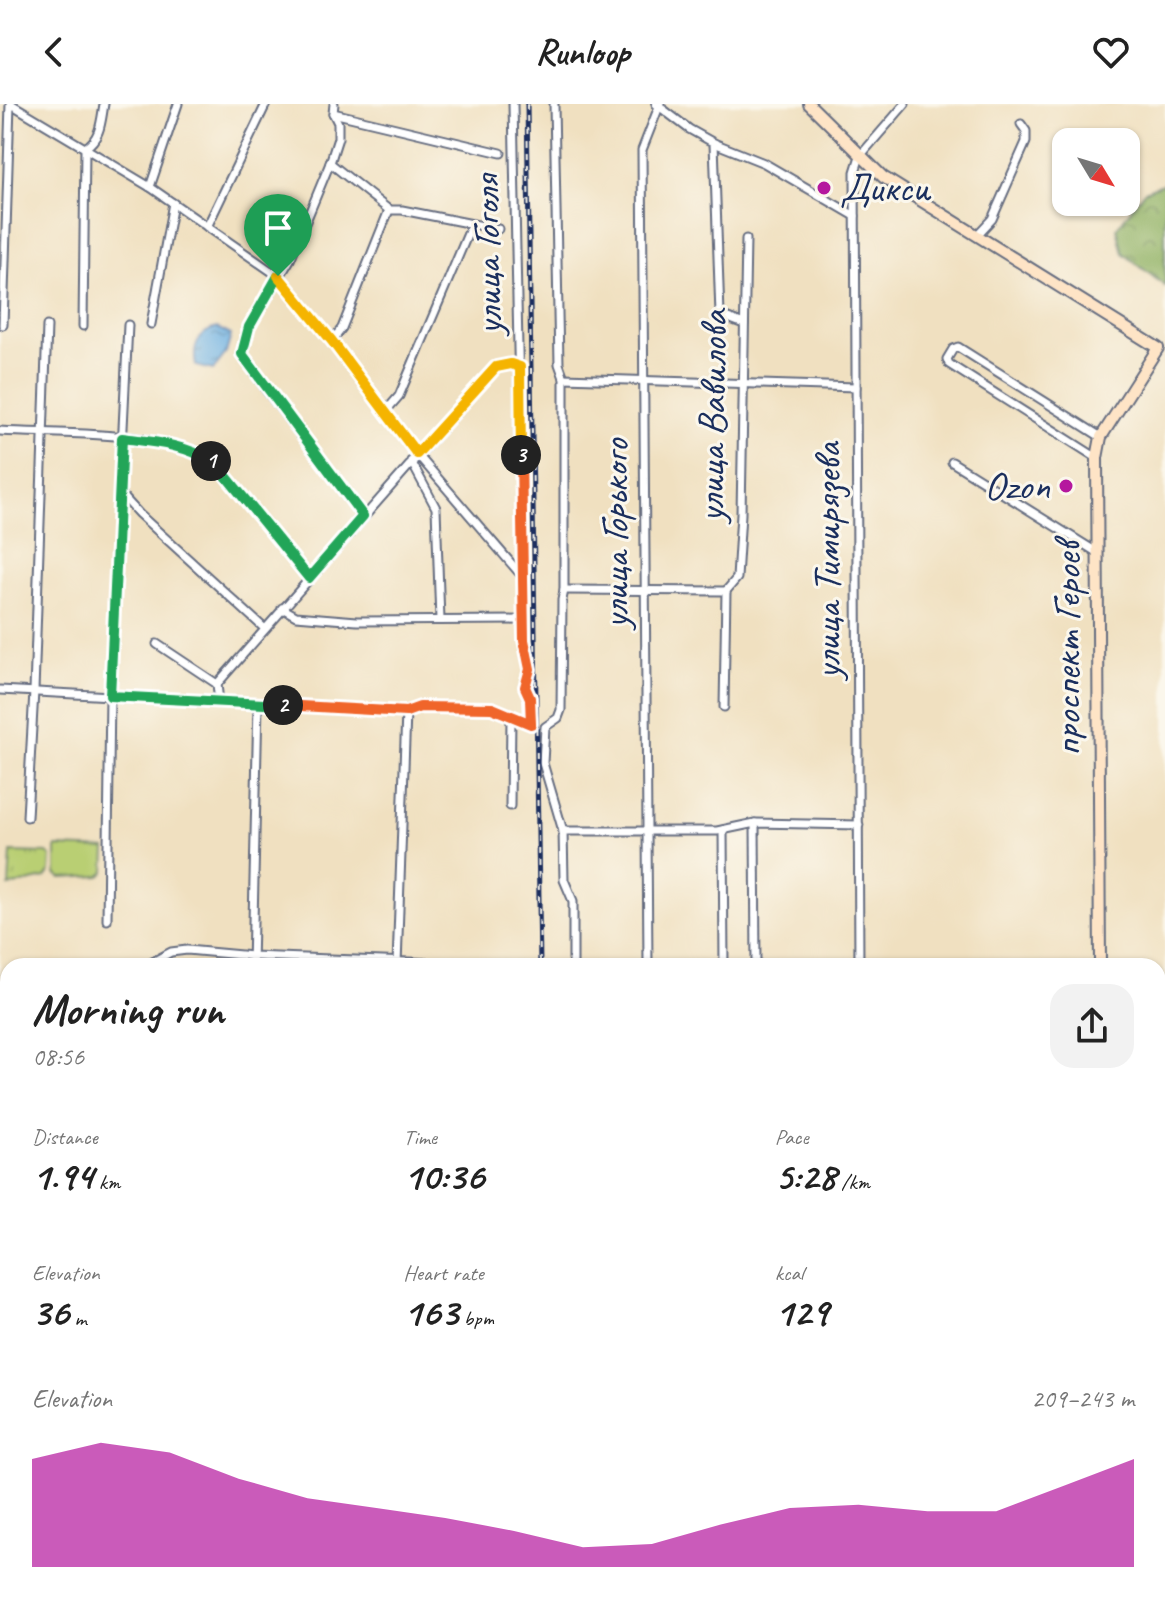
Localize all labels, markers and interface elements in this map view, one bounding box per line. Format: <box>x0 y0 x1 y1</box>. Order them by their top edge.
text: Runloop <box>535 29 630 75</box>
icon: back <box>32 30 76 74</box>
icon: heart <box>1089 30 1133 74</box>
north arrow <box>1052 128 1140 216</box>
map controls <box>1052 128 1140 216</box>
place label: Дикси <box>840 163 932 213</box>
street label: улица Гоголя <box>461 171 513 337</box>
marker: Дикси <box>815 179 833 197</box>
pin <box>244 194 312 276</box>
icon: arrive <box>256 206 300 250</box>
street label: улица Вавилова <box>685 307 739 525</box>
pin: 3 <box>501 435 541 475</box>
street label: улица Горького <box>590 437 640 631</box>
street label: улица Тимирязева <box>802 440 852 681</box>
pin: 1 <box>191 441 231 481</box>
text: 3 <box>516 441 526 469</box>
text: 1 <box>206 447 216 475</box>
place label: Ozon <box>984 461 1051 511</box>
marker: Ozon <box>1057 477 1075 495</box>
street label: проспект Героев <box>1042 535 1092 756</box>
pin: 2 <box>263 685 303 725</box>
text: 2 <box>278 691 288 719</box>
text: Morning run <box>32 982 224 1037</box>
button: share <box>1050 984 1134 1068</box>
text: 08:56 <box>32 1040 84 1073</box>
text: Distance <box>32 1123 98 1151</box>
text: Time <box>403 1123 437 1151</box>
text: Pace <box>775 1123 809 1151</box>
text: 1.94 <box>32 1151 93 1201</box>
text: 10:36 <box>403 1151 484 1201</box>
text: 5:28 <box>775 1151 836 1201</box>
text: km <box>93 1168 120 1196</box>
text: /km <box>836 1168 870 1196</box>
text: Elevation <box>32 1259 100 1287</box>
text: Heart rate <box>403 1259 484 1287</box>
text: kcal <box>775 1259 804 1287</box>
text: 36 <box>32 1287 69 1337</box>
text: 163 <box>403 1287 458 1337</box>
text: 129 <box>775 1287 828 1337</box>
text: m <box>69 1304 87 1332</box>
text: bpm <box>458 1304 494 1332</box>
text: Elevation <box>32 1382 112 1415</box>
text: 209–243 m <box>1031 1382 1134 1415</box>

